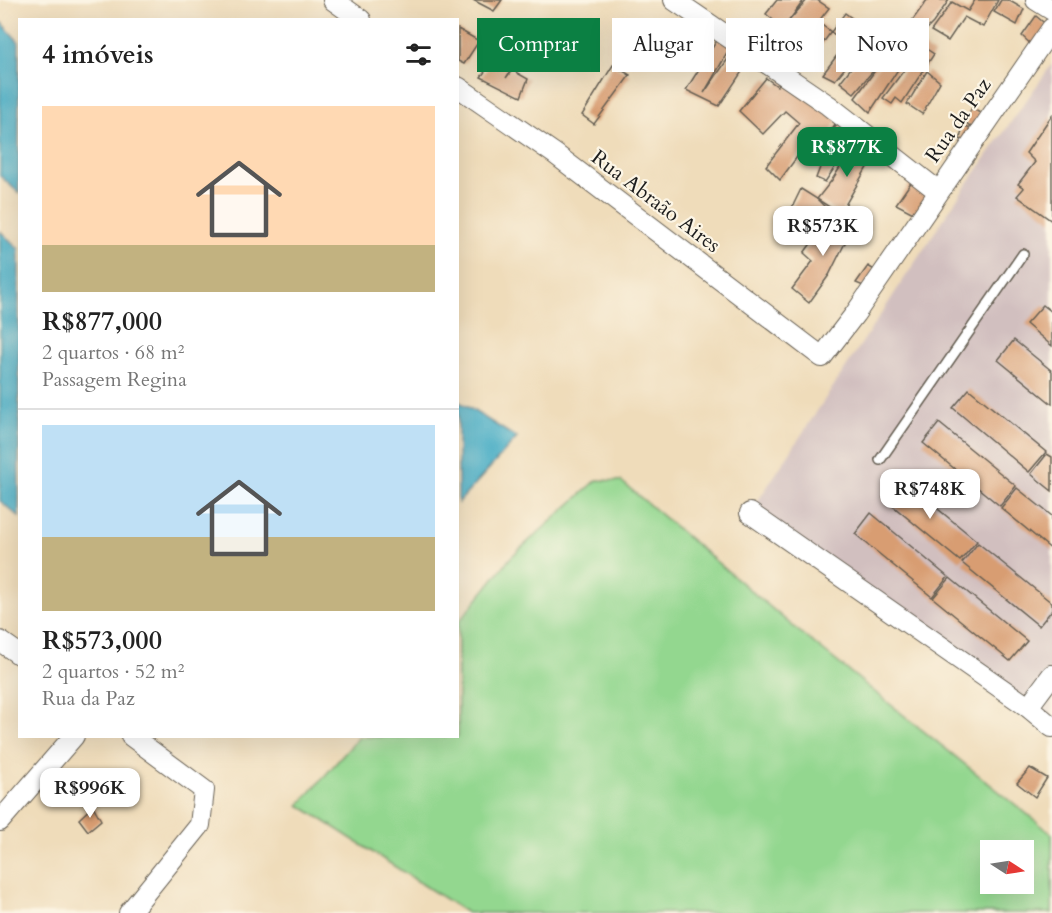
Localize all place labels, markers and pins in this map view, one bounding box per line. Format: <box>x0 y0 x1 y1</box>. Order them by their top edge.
pin: R$877K <box>798 127 896 178</box>
pin: R$573K <box>774 206 872 257</box>
pin: R$748K <box>881 469 979 520</box>
pin: R$996K <box>41 768 139 819</box>

